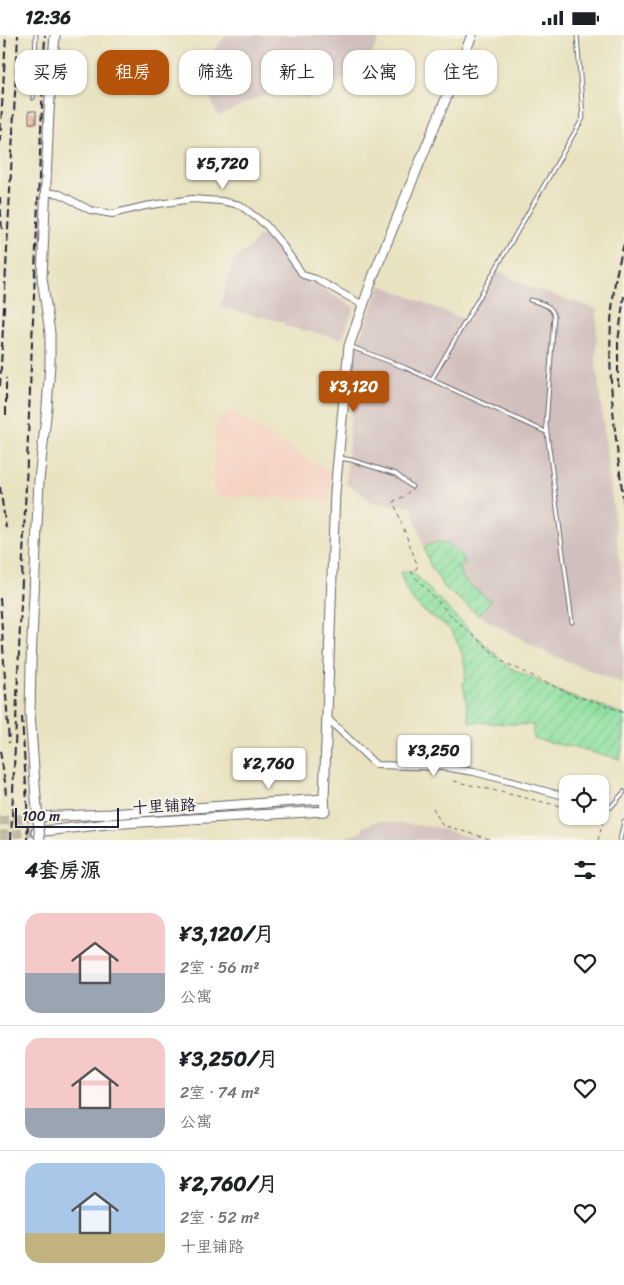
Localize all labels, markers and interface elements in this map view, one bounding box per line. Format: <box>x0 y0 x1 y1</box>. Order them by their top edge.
text: 12:36 <box>25 1 71 34</box>
chip: 买房 <box>15 50 87 95</box>
chip: 租房 <box>97 50 169 95</box>
chip: 筛选 <box>179 50 251 95</box>
chip: 新上 <box>261 50 333 95</box>
chip: 公寓 <box>343 50 415 95</box>
chip: 住宅 <box>425 50 497 95</box>
pin: ¥5,720 <box>182 147 264 190</box>
text: ¥5,720 <box>197 149 249 178</box>
pin: ¥3,120 <box>313 371 395 413</box>
text: ¥3,120 <box>330 372 378 401</box>
pin: ¥3,250 <box>393 735 475 777</box>
text: ¥3,250 <box>408 736 460 765</box>
pin: ¥2,760 <box>228 747 310 790</box>
text: ¥2,760 <box>244 749 294 778</box>
map controls <box>559 775 609 825</box>
button: locate <box>559 775 609 825</box>
street label: 十里铺路 <box>131 790 197 822</box>
text: 100 m <box>22 804 60 829</box>
scale bar <box>15 805 119 828</box>
text: 4套房源 <box>25 851 101 889</box>
icon: filters <box>571 856 599 884</box>
text: ¥3,120/月 <box>180 915 275 953</box>
icon: home <box>65 933 125 993</box>
icon: heart <box>571 949 599 977</box>
text: 2室 · 56 m² <box>180 953 259 982</box>
text: 公寓 <box>180 982 212 1011</box>
text: ¥3,250/月 <box>180 1040 278 1078</box>
icon: home <box>65 1058 125 1118</box>
icon: heart <box>571 1074 599 1102</box>
text: 2室 · 74 m² <box>180 1078 260 1107</box>
text: 公寓 <box>180 1107 212 1136</box>
text: ¥2,760/月 <box>180 1165 278 1203</box>
icon: home <box>65 1183 125 1243</box>
icon: heart <box>571 1199 599 1227</box>
text: 2室 · 52 m² <box>180 1203 260 1232</box>
text: 十里铺路 <box>180 1232 244 1261</box>

